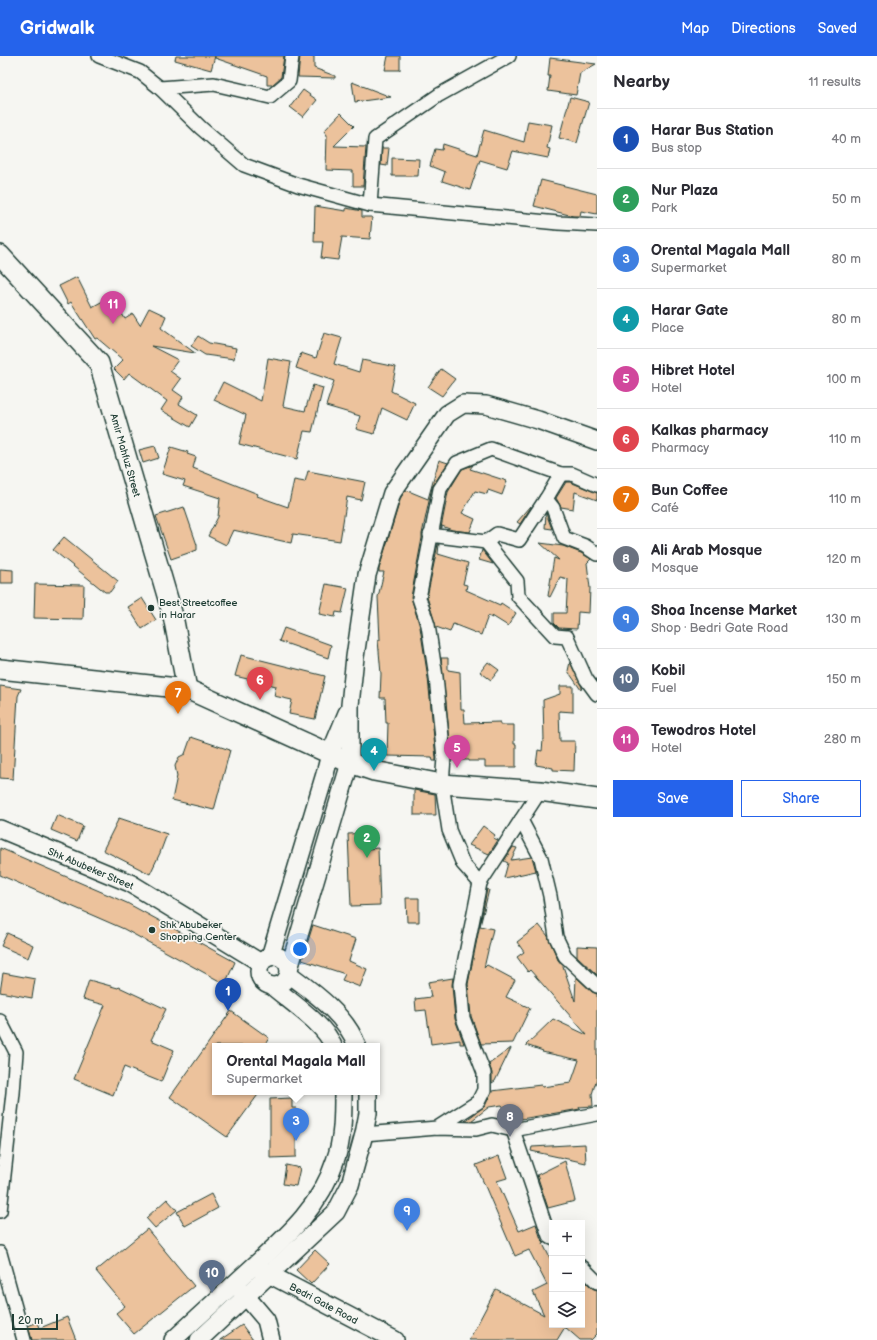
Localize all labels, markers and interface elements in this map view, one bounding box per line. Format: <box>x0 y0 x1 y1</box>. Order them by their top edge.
text: Gridwalk <box>20 17 95 40</box>
text: Map <box>681 20 709 37</box>
text: Directions <box>731 20 796 37</box>
text: Saved <box>818 20 857 37</box>
text: Nearby <box>613 72 670 92</box>
text: 11 results <box>808 74 861 90</box>
text: Harar Bus Station <box>651 121 774 140</box>
text: 1 <box>623 131 629 147</box>
text: 40 m <box>831 131 861 147</box>
text: Bus stop <box>651 140 702 156</box>
text: Nur Plaza <box>651 181 718 200</box>
text: 2 <box>622 191 630 207</box>
text: 50 m <box>832 191 861 207</box>
text: Park <box>651 200 677 216</box>
text: Orental Magala Mall <box>651 241 790 260</box>
text: 3 <box>622 251 630 267</box>
text: 80 m <box>832 251 861 267</box>
text: Supermarket <box>651 260 727 276</box>
pin: 11 <box>100 291 126 324</box>
text: Harar Gate <box>651 301 728 320</box>
text: 4 <box>622 311 630 327</box>
text: 80 m <box>832 311 861 327</box>
text: Place <box>651 320 684 336</box>
text: Hibret Hotel <box>651 361 735 380</box>
text: 5 <box>622 371 630 387</box>
text: 100 m <box>826 371 861 387</box>
text: Hotel <box>651 380 682 396</box>
street label: Amir Mahfuz Street <box>107 412 143 498</box>
text: Kalkas pharmacy <box>651 421 768 440</box>
text: 6 <box>622 431 630 447</box>
text: 110 m <box>829 431 861 447</box>
text: Pharmacy <box>651 440 709 456</box>
text: Bun Coffee <box>651 481 728 500</box>
text: 7 <box>622 491 630 507</box>
text: 110 m <box>829 491 861 507</box>
text: Café <box>651 500 679 516</box>
text: Ali Arab Mosque <box>651 541 762 560</box>
text: 8 <box>622 551 630 567</box>
text: 120 m <box>826 551 861 567</box>
text: Mosque <box>651 560 699 576</box>
place label: Best Streetcoffee in Harar <box>159 597 237 621</box>
text: Shoa Incense Market <box>651 601 797 620</box>
marker: Best Streetcoffee in Harar <box>146 603 156 613</box>
text: 9 <box>622 611 630 627</box>
text: 130 m <box>826 611 861 627</box>
text: Shop · Bedri Gate Road <box>651 620 788 636</box>
text: Kobil <box>651 661 685 680</box>
pin: 6 <box>247 667 273 700</box>
text: 10 <box>619 671 633 687</box>
text: 150 m <box>827 671 861 687</box>
text: Fuel <box>651 680 676 696</box>
pin: 7 <box>165 681 191 714</box>
text: Tewodros Hotel <box>651 721 756 740</box>
text: 11 <box>621 731 631 747</box>
text: 280 m <box>824 731 861 747</box>
pin: 5 <box>444 735 470 768</box>
pin: 4 <box>361 738 387 771</box>
text: Hotel <box>651 740 682 756</box>
button: Save <box>613 780 733 817</box>
button: Share <box>741 780 861 817</box>
pin: 2 <box>354 825 380 858</box>
street label: Shk Abubeker Street <box>46 845 135 892</box>
place label: Shk Abubeker Shopping Center <box>160 919 237 943</box>
marker: Shk Abubeker Shopping Center <box>147 925 157 935</box>
your location <box>290 939 310 959</box>
pin: 1 <box>215 978 241 1011</box>
popup <box>212 1043 380 1095</box>
text: Orental Magala Mall <box>227 1052 365 1071</box>
text: Supermarket <box>227 1071 302 1087</box>
pin: 8 <box>497 1104 523 1137</box>
pin: 3 <box>283 1108 309 1141</box>
pin: 9 <box>394 1198 420 1231</box>
map controls <box>549 1220 585 1328</box>
button: + <box>549 1220 585 1256</box>
button: − <box>549 1256 585 1292</box>
pin: 10 <box>199 1260 225 1293</box>
street label: Bedri Gate Road <box>287 1281 360 1327</box>
button: layers <box>549 1292 585 1328</box>
scale bar <box>12 1312 58 1331</box>
text: 20 m <box>18 1314 43 1327</box>

